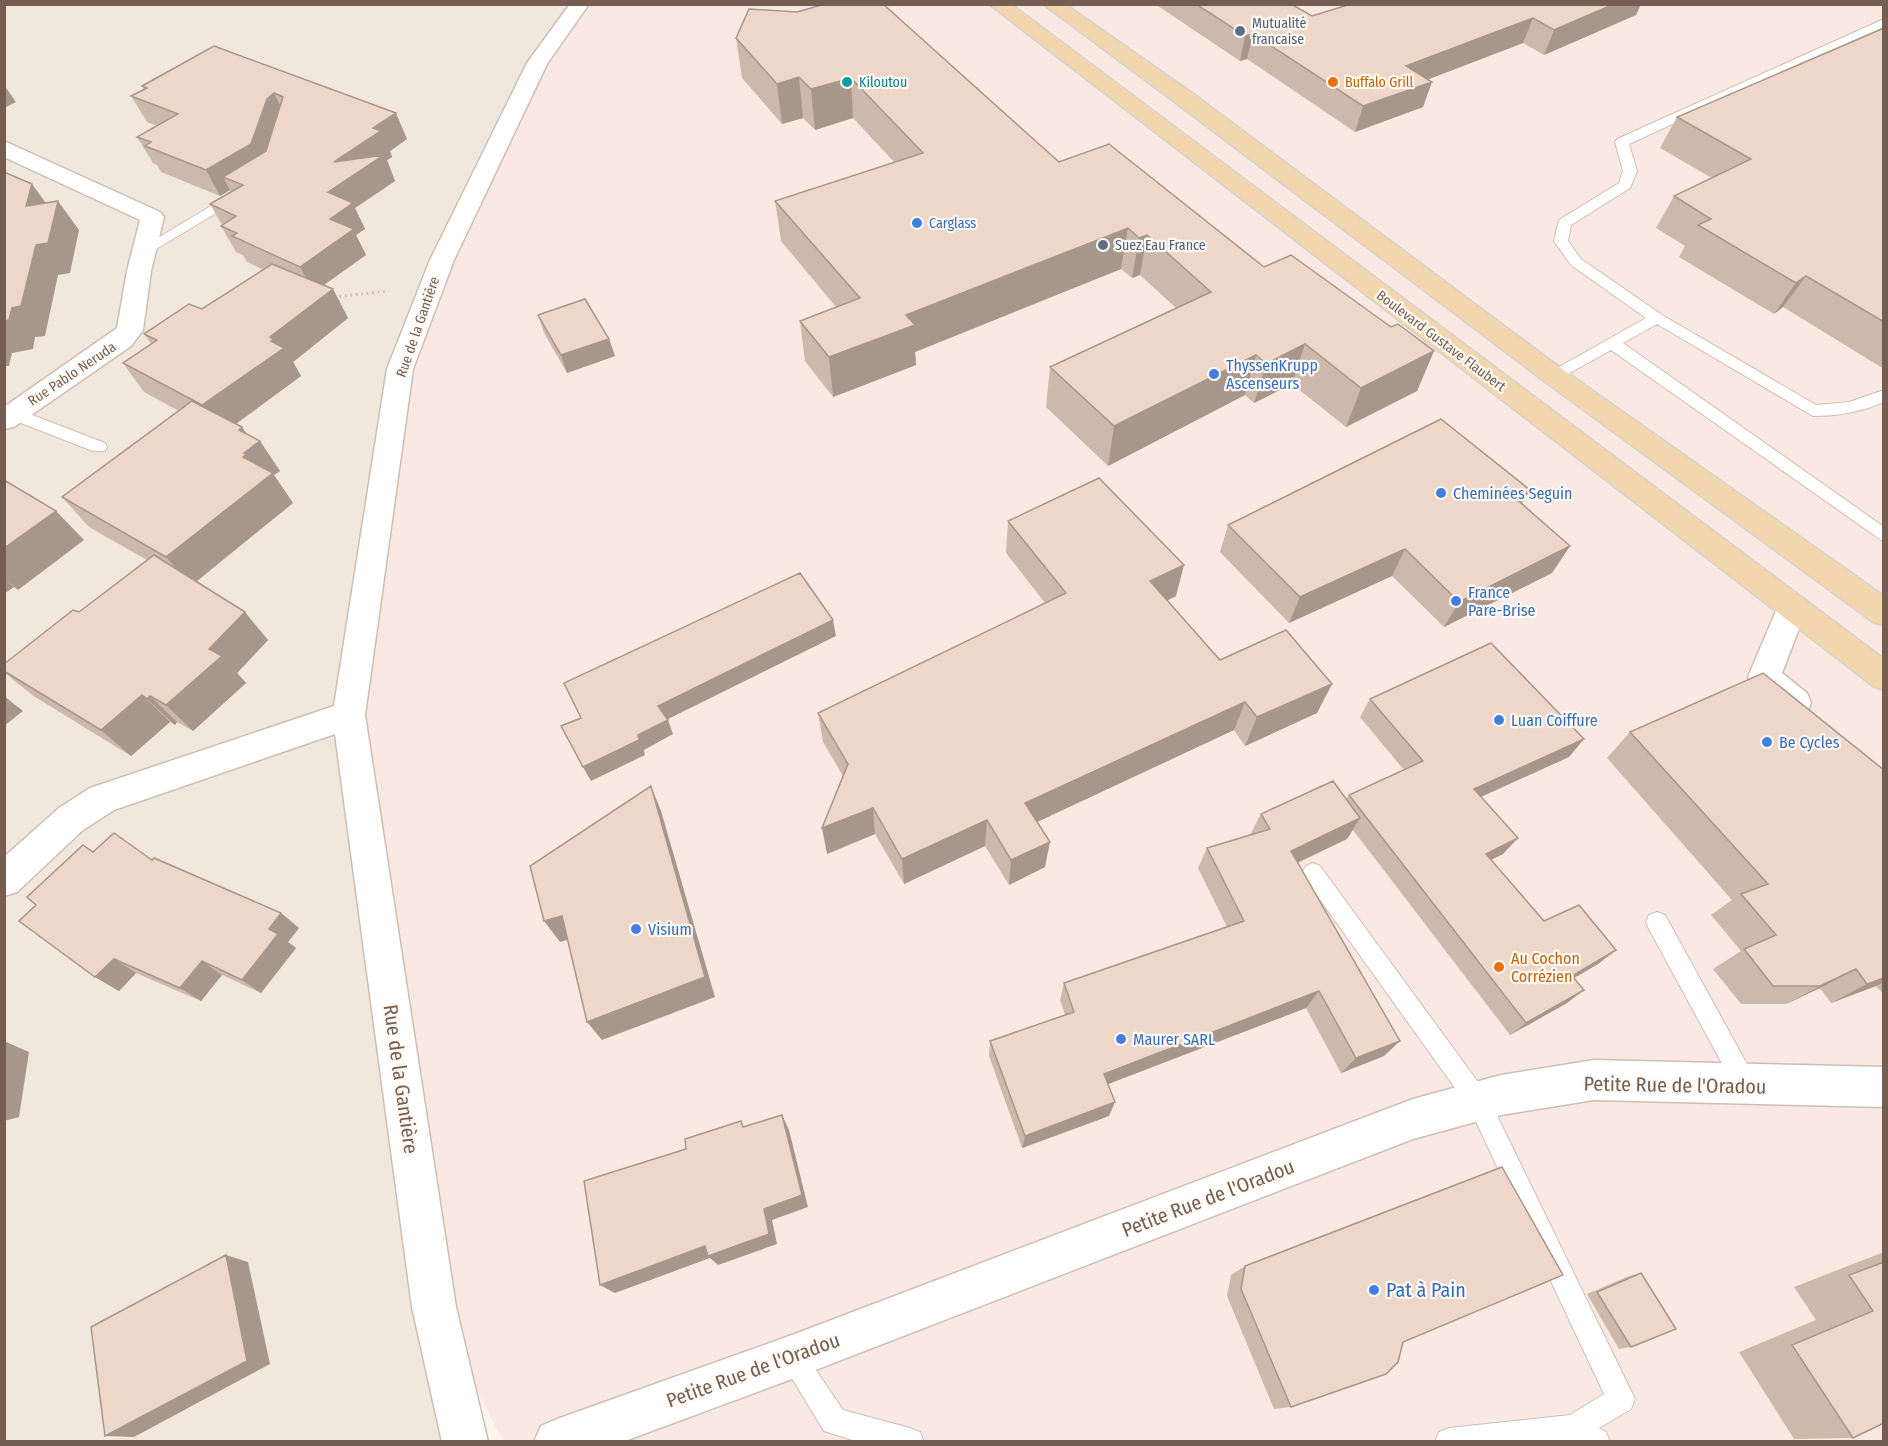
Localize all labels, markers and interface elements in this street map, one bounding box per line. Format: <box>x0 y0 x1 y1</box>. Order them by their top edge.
place label: Mutualité francaise <box>1252 15 1306 48</box>
marker: Mutualité francaise <box>1233 24 1247 38</box>
place label: Kiloutou <box>859 74 907 91</box>
place label: Buffalo Grill <box>1345 74 1413 91</box>
marker: Kiloutou <box>840 75 854 89</box>
marker: Buffalo Grill <box>1326 75 1340 89</box>
place label: Carglass <box>929 215 976 232</box>
marker: Carglass <box>910 216 924 230</box>
place label: Suez Eau France <box>1115 237 1206 254</box>
marker: Suez Eau France <box>1096 238 1110 252</box>
street label: Rue de la Gantière <box>393 274 443 380</box>
street label: Boulevard Gustave Flaubert <box>1373 287 1509 395</box>
street label: Rue Pablo Neruda <box>25 338 119 410</box>
place label: ThyssenKrupp Ascenseurs <box>1226 356 1318 393</box>
marker: ThyssenKrupp Ascenseurs <box>1207 367 1221 381</box>
place label: Cheminées Seguin <box>1453 484 1573 503</box>
marker: Cheminées Seguin <box>1434 486 1448 500</box>
place label: France Pare-Brise <box>1468 583 1536 620</box>
marker: France Pare-Brise <box>1449 594 1463 608</box>
place label: Luan Coiffure <box>1511 711 1598 730</box>
marker: Luan Coiffure <box>1492 713 1506 727</box>
place label: Be Cycles <box>1779 733 1840 752</box>
marker: Be Cycles <box>1760 735 1774 749</box>
place label: Visium <box>648 920 692 939</box>
marker: Visium <box>629 922 643 936</box>
place label: Au Cochon Corrézien <box>1511 949 1580 986</box>
marker: Au Cochon Corrézien <box>1492 960 1506 974</box>
street label: Rue de la Gantière <box>379 1003 423 1155</box>
place label: Maurer SARL <box>1133 1030 1215 1049</box>
marker: Maurer SARL <box>1114 1032 1128 1046</box>
street label: Petite Rue de l'Oradou <box>1583 1071 1767 1099</box>
street label: Petite Rue de l'Oradou <box>1118 1154 1298 1242</box>
place label: Pat à Pain <box>1386 1278 1466 1302</box>
marker: Pat à Pain <box>1367 1283 1381 1297</box>
street label: Petite Rue de l'Oradou <box>663 1327 843 1413</box>

